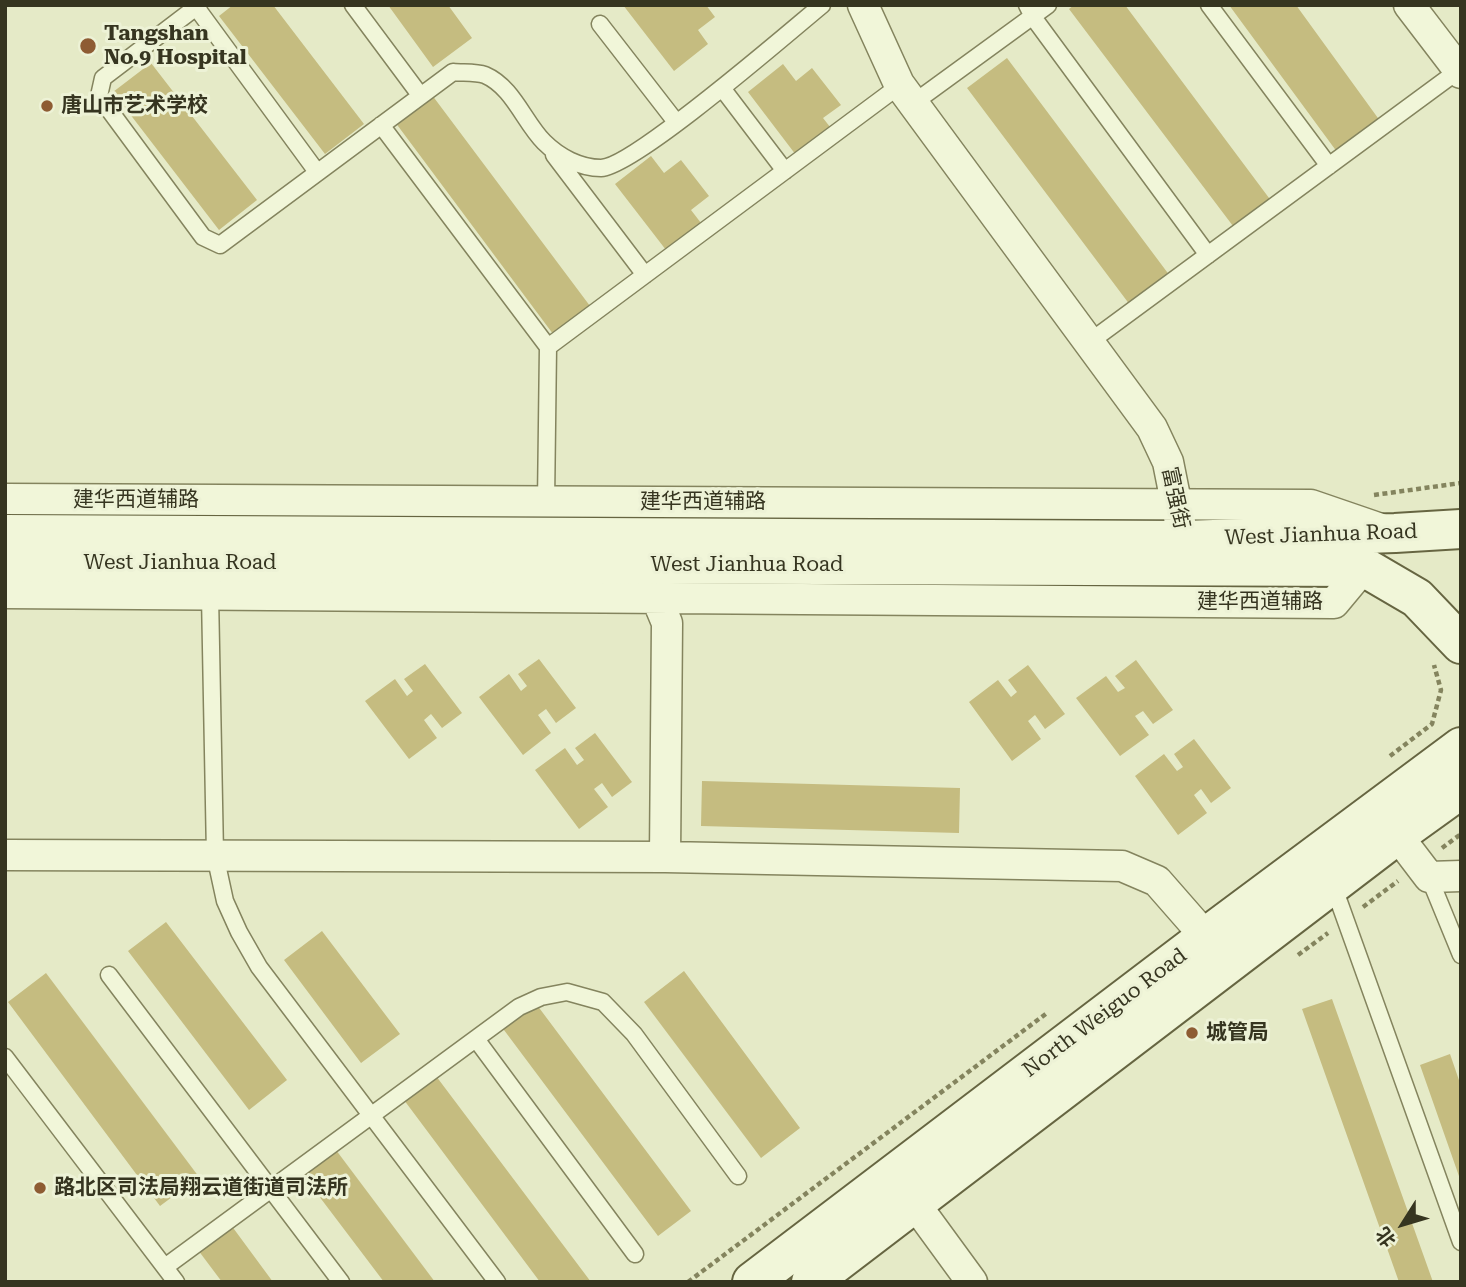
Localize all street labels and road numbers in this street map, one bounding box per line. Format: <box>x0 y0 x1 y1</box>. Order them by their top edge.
street label: 富强街 <box>1156 465 1194 531</box>
street label: 建华西道辅路 <box>73 487 199 513</box>
street label: 建华西道辅路 <box>640 489 766 515</box>
street label: West Jianhua Road <box>1224 519 1418 551</box>
street label: West Jianhua Road <box>83 550 277 576</box>
street label: West Jianhua Road <box>650 552 844 578</box>
street label: 建华西道辅路 <box>1197 589 1323 615</box>
street label: North Weiguo Road <box>1018 943 1192 1083</box>

